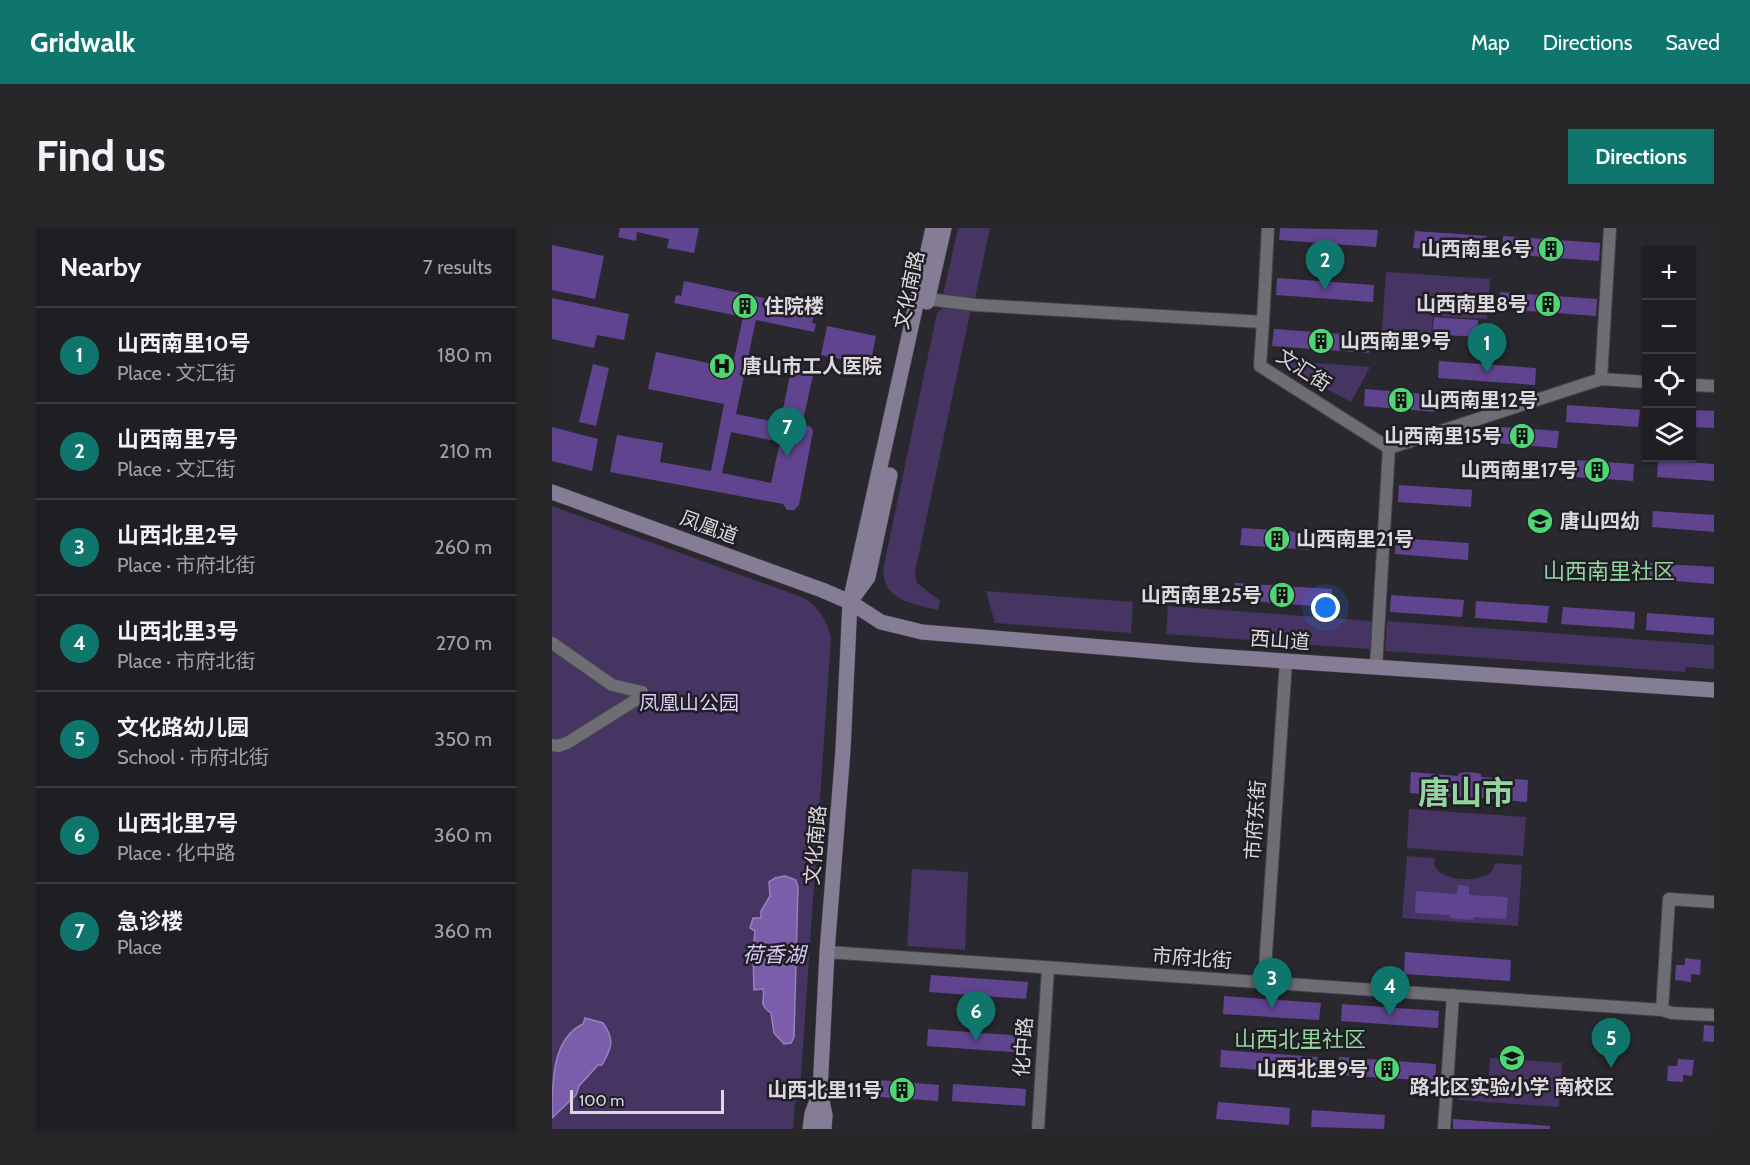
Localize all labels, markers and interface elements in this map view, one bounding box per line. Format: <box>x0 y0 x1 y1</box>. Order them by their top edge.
text: Gridwalk <box>30 25 135 59</box>
text: Map <box>1471 30 1510 55</box>
text: Directions <box>1543 30 1632 55</box>
text: Saved <box>1665 30 1720 55</box>
button: Directions <box>1568 129 1714 184</box>
text: Find us <box>36 130 165 182</box>
building icon: 山西南里6号 <box>1536 234 1566 264</box>
place label: 山西南里6号 <box>1421 237 1532 261</box>
pin: 2 <box>1306 241 1344 290</box>
map controls <box>1642 246 1696 462</box>
button: + <box>1642 246 1696 300</box>
street label: 文化南路 <box>889 248 929 332</box>
text: Nearby <box>60 251 141 283</box>
text: 7 results <box>423 255 492 279</box>
building icon: 山西南里8号 <box>1533 289 1563 319</box>
building icon: 住院楼 <box>730 291 760 321</box>
place label: 山西南里8号 <box>1416 292 1528 316</box>
place label: 住院楼 <box>764 294 824 318</box>
button: − <box>1642 300 1696 354</box>
pin: 1 <box>1468 324 1506 373</box>
building icon: 山西南里9号 <box>1306 326 1336 356</box>
place label: 山西南里9号 <box>1340 329 1451 353</box>
text: 山西南里10号 <box>117 330 251 357</box>
text: 1 <box>76 343 83 367</box>
text: 180 m <box>437 343 492 367</box>
street label: 文汇街 <box>1272 344 1336 396</box>
hospital icon: 唐山市工人医院 <box>707 351 737 381</box>
place label: 唐山市工人医院 <box>742 354 882 378</box>
button: locate <box>1642 354 1696 408</box>
text: Place · 文汇街 <box>117 361 236 385</box>
building icon: 山西南里12号 <box>1386 385 1416 415</box>
place label: 山西南里12号 <box>1420 388 1538 412</box>
pin: 7 <box>768 408 806 457</box>
button: layers <box>1642 408 1696 462</box>
building icon: 山西南里15号 <box>1507 421 1537 451</box>
place label: 山西南里15号 <box>1384 424 1502 448</box>
text: 山西南里7号 <box>117 426 238 453</box>
text: 2 <box>74 439 85 463</box>
text: 210 m <box>439 439 492 463</box>
building icon: 山西南里17号 <box>1582 455 1612 485</box>
text: Place · 文汇街 <box>117 457 236 481</box>
place label: 山西南里17号 <box>1460 458 1578 482</box>
street label: 凤凰道 <box>677 505 741 549</box>
school or university icon: 唐山四幼 <box>1525 506 1555 536</box>
place label: 唐山四幼 <box>1560 509 1640 533</box>
text: 山西北里2号 <box>117 522 239 549</box>
building icon: 山西南里21号 <box>1262 524 1292 554</box>
place label: 山西南里21号 <box>1296 527 1414 551</box>
text: 3 <box>74 535 85 559</box>
text: 260 m <box>434 535 492 559</box>
text: Place · 市府北街 <box>117 553 256 577</box>
district label: 山西南里社区 <box>1543 558 1675 585</box>
building icon: 山西南里25号 <box>1267 580 1297 610</box>
place label: 山西南里25号 <box>1141 583 1262 607</box>
your location <box>1311 593 1340 622</box>
text: 山西北里3号 <box>117 618 239 645</box>
street label: 西山道 <box>1249 626 1311 654</box>
text: 4 <box>73 631 86 655</box>
text: 270 m <box>436 631 492 655</box>
text: Place · 市府北街 <box>117 649 256 673</box>
park label: 凤凰山公园 <box>639 691 739 715</box>
text: 文化路幼儿园 <box>117 714 249 741</box>
text: 5 <box>74 727 85 751</box>
text: 350 m <box>434 727 492 751</box>
text: School · 市府北街 <box>117 745 269 769</box>
district label: 唐山市 <box>1418 773 1514 812</box>
street label: 市府东街 <box>1240 779 1270 861</box>
street label: 文化南路 <box>800 804 830 886</box>
text: 山西北里7号 <box>117 810 238 837</box>
text: 6 <box>74 823 85 847</box>
text: 360 m <box>434 823 492 847</box>
text: Place · 化中路 <box>117 841 236 865</box>
text: 急诊楼 <box>117 908 183 935</box>
text: 7 <box>74 919 85 943</box>
text: 360 m <box>434 919 492 943</box>
text: Place <box>117 935 162 959</box>
water label: 荷香湖 <box>743 942 808 967</box>
street label: 市府北街 <box>1151 943 1233 973</box>
pin: 3 <box>1252 958 1292 1008</box>
pin: 4 <box>1370 966 1410 1016</box>
pin: 6 <box>956 992 996 1041</box>
street label: 化中路 <box>1009 1016 1037 1078</box>
pin: 5 <box>1592 1018 1630 1068</box>
district label: 山西北里社区 <box>1234 1026 1366 1053</box>
school or university icon: 路北区实验小学 南校区 <box>1497 1043 1527 1073</box>
building icon: 山西北里9号 <box>1372 1054 1402 1084</box>
place label: 山西北里9号 <box>1257 1057 1368 1081</box>
building icon: 山西北里11号 <box>887 1075 917 1105</box>
place label: 路北区实验小学 南校区 <box>1410 1075 1614 1099</box>
place label: 山西北里11号 <box>767 1078 882 1102</box>
scale bar <box>570 1087 724 1114</box>
text: 100 m <box>579 1091 624 1110</box>

